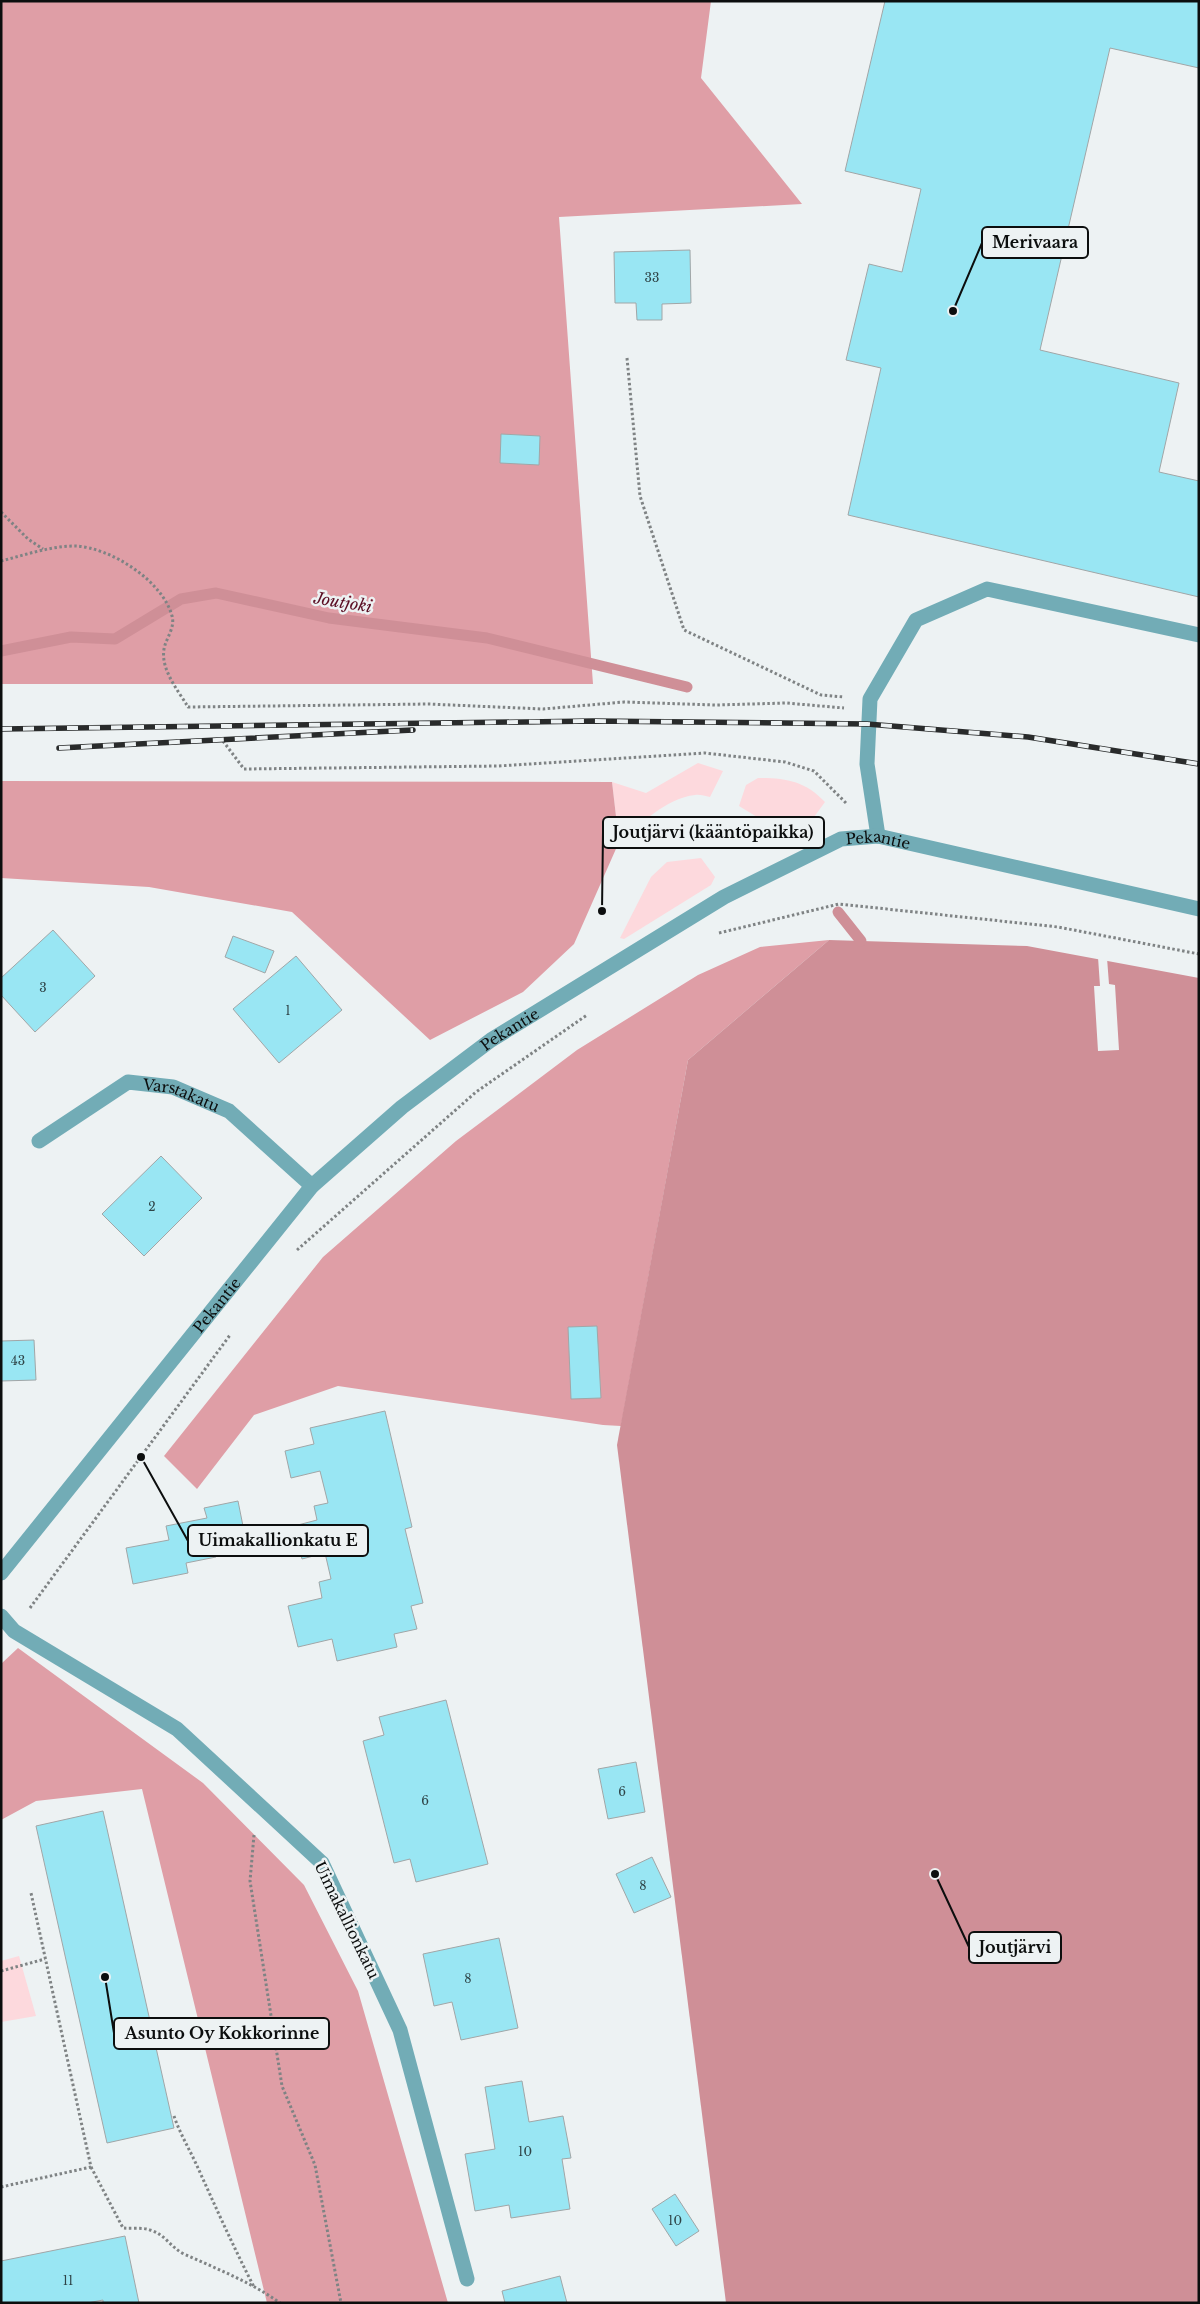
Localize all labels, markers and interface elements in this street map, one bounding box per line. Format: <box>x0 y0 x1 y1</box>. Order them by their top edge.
callout: Merivaara <box>982 227 1088 258</box>
text: Merivaara <box>992 232 1078 252</box>
house number: 33 <box>645 270 659 285</box>
water label: Joutjoki <box>312 587 374 617</box>
callout: Joutjärvi (kääntöpaikka) <box>603 817 824 848</box>
text: Joutjärvi (kääntöpaikka) <box>609 822 814 842</box>
street label: Pekantie <box>845 826 912 853</box>
house number: 3 <box>39 980 47 995</box>
house number: 1 <box>285 1003 291 1018</box>
street label: Pekantie <box>476 1004 542 1055</box>
street label: Varstakatu <box>141 1074 223 1115</box>
house number: 2 <box>148 1199 156 1214</box>
street label: Pekantie <box>188 1273 244 1336</box>
house number: 43 <box>11 1353 25 1368</box>
callout: Uimakallionkatu E <box>188 1525 368 1556</box>
text: Uimakallionkatu E <box>198 1530 358 1550</box>
house number: 6 <box>618 1784 626 1799</box>
house number: 6 <box>421 1793 429 1808</box>
street label: Uimakallionkatu <box>310 1858 384 1982</box>
house number: 8 <box>639 1878 647 1893</box>
callout: Joutjärvi <box>969 1932 1061 1963</box>
text: Joutjärvi <box>976 1937 1051 1957</box>
house number: 8 <box>464 1971 472 1986</box>
callout: Asunto Oy Kokkorinne <box>114 2018 329 2049</box>
text: Asunto Oy Kokkorinne <box>124 2023 319 2043</box>
house number: 10 <box>518 2144 532 2159</box>
house number: 10 <box>668 2213 682 2228</box>
house number: 11 <box>63 2273 73 2288</box>

